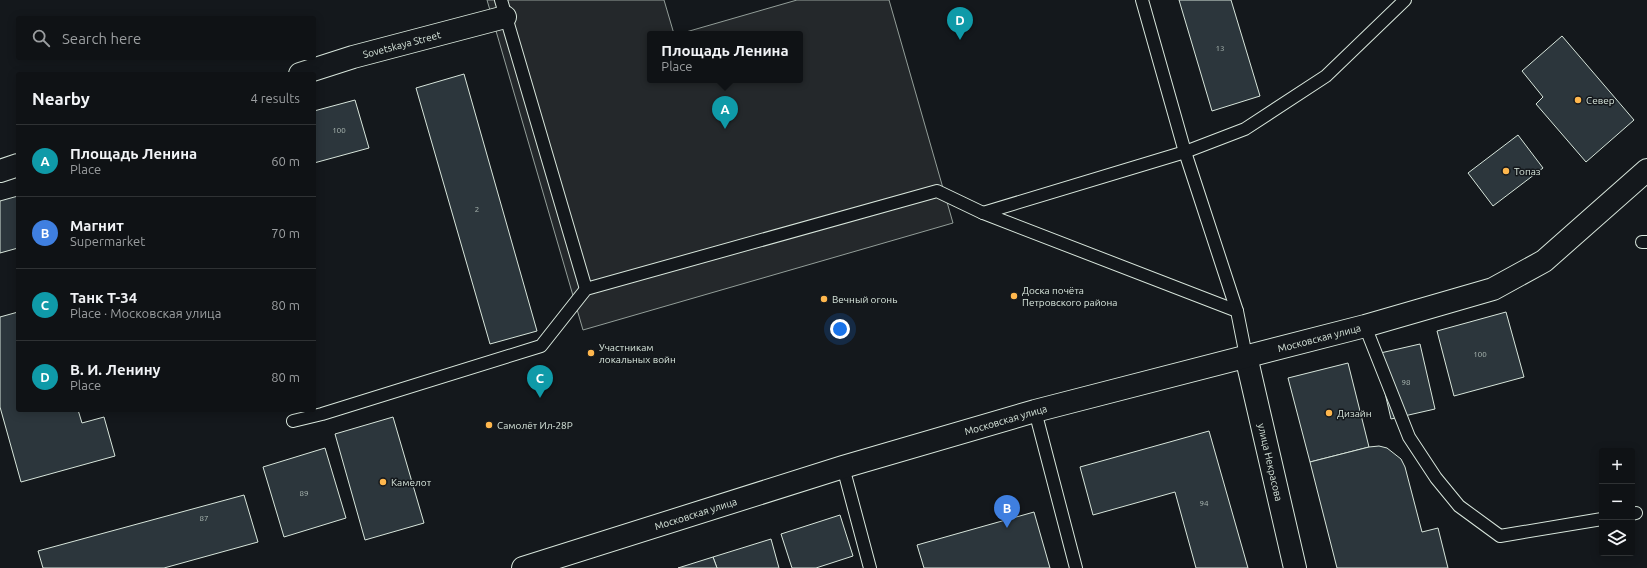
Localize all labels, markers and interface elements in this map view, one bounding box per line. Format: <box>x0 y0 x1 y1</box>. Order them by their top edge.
pin: D <box>947 7 973 40</box>
search box <box>16 16 316 60</box>
icon: search <box>30 27 52 49</box>
street label: Sovetskaya Street <box>362 29 442 60</box>
text: Search here <box>62 30 141 47</box>
popup <box>647 31 803 83</box>
text: Площадь Ленина <box>661 42 789 59</box>
house number: 13 <box>1215 44 1225 53</box>
text: Place <box>661 59 692 73</box>
text: Nearby <box>32 89 90 108</box>
text: 4 results <box>250 91 300 105</box>
marker: Север <box>1573 95 1583 105</box>
place label: Север <box>1586 95 1615 106</box>
pin: A <box>712 96 738 129</box>
house number: 100 <box>332 126 346 135</box>
text: Площадь Ленина <box>70 145 197 162</box>
text: A <box>40 154 50 168</box>
text: 60 m <box>271 154 300 168</box>
text: Place <box>70 162 101 176</box>
marker: Топаз <box>1501 166 1511 176</box>
place label: Топаз <box>1514 166 1541 177</box>
house number: 2 <box>475 205 479 214</box>
text: Магнит <box>70 217 124 234</box>
text: B <box>41 226 49 240</box>
text: 70 m <box>271 226 300 240</box>
text: Supermarket <box>70 234 145 248</box>
place label: Доска почёта Петровского района <box>1022 285 1117 308</box>
text: Танк Т-34 <box>70 289 137 306</box>
marker: Доска почёта Петровского района <box>1009 291 1019 301</box>
marker: Вечный огонь <box>819 294 829 304</box>
place label: Вечный огонь <box>832 294 897 305</box>
text: C <box>41 298 49 312</box>
text: 80 m <box>271 298 300 312</box>
text: Place · Московская улица <box>70 306 221 320</box>
your location <box>830 319 850 339</box>
street label: Московская улица <box>1276 322 1362 354</box>
place label: Участникам локальных войн <box>599 342 676 365</box>
marker: Участникам локальных войн <box>586 348 596 358</box>
house number: 100 <box>1473 350 1487 359</box>
text: В. И. Ленину <box>70 361 161 378</box>
pin: C <box>527 365 553 398</box>
text: D <box>40 370 50 384</box>
text: 80 m <box>271 370 300 384</box>
text: Place <box>70 378 101 392</box>
house number: 98 <box>1401 378 1411 387</box>
street label: Московская улица <box>963 403 1048 437</box>
marker: Дизайн <box>1324 408 1334 418</box>
place label: Дизайн <box>1337 408 1372 419</box>
marker: Самолёт Ил-28Р <box>484 420 494 430</box>
place label: Самолёт Ил-28Р <box>497 420 573 431</box>
street label: улица Некрасова <box>1256 422 1284 502</box>
map controls <box>1599 448 1635 556</box>
button: + <box>1599 448 1635 484</box>
marker: Камелот <box>378 477 388 487</box>
place label: Камелот <box>391 477 432 488</box>
button: − <box>1599 484 1635 520</box>
house number: 89 <box>299 489 309 498</box>
pin: B <box>994 495 1020 528</box>
street label: Московская улица <box>653 496 738 532</box>
house number: 94 <box>1199 499 1209 508</box>
house number: 87 <box>199 514 209 523</box>
button: layers <box>1599 520 1635 556</box>

